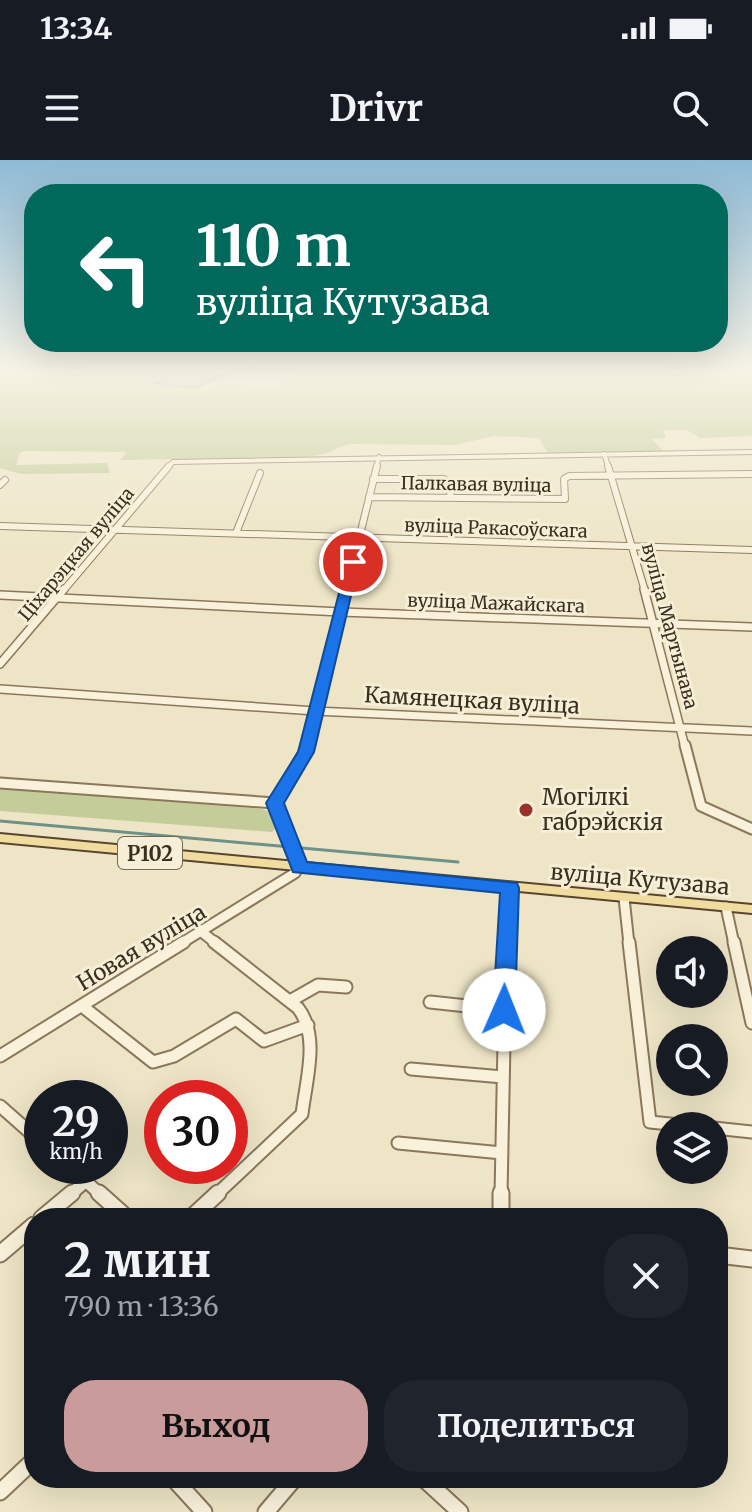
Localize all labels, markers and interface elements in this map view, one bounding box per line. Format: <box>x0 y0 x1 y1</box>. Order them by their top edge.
text: 13:34 <box>40 9 112 47</box>
icon: menu <box>40 86 84 130</box>
text: Drivr <box>329 86 423 131</box>
icon: search <box>668 86 712 130</box>
text: 110 m <box>196 211 351 281</box>
icon: left <box>64 216 168 320</box>
text: вуліца Кутузава <box>196 280 490 325</box>
street label: Палкавая вуліца <box>400 471 552 497</box>
street label: Ціхарэцкая вуліца <box>13 482 139 626</box>
street label: вуліца Ракасоўскага <box>404 513 588 543</box>
pin <box>319 528 387 596</box>
icon: arrive <box>331 540 375 584</box>
street label: вуліца Мартынава <box>637 541 703 712</box>
street label: вуліца Мажайскага <box>407 588 586 618</box>
street label: Камянецкая вуліца <box>363 680 581 720</box>
place label: Могілкі габрэйскія <box>542 783 663 836</box>
marker: Могілкі габрэйскія <box>517 801 535 819</box>
road number: Р102 <box>118 837 182 869</box>
street label: вуліца Кутузава <box>549 857 731 901</box>
street label: Новая вуліца <box>71 897 211 997</box>
map controls <box>656 936 728 1184</box>
button: sound <box>656 936 728 1008</box>
position arrow <box>462 968 546 1052</box>
button: search <box>656 1024 728 1096</box>
speed limit sign: 30 <box>144 1080 248 1184</box>
text: 29 <box>52 1097 100 1147</box>
button: layers <box>656 1112 728 1184</box>
text: km/h <box>50 1139 102 1164</box>
text: 2 мин <box>64 1230 211 1290</box>
button: close <box>604 1234 688 1318</box>
text: 790 m · 13:36 <box>64 1290 219 1323</box>
button: Выход <box>64 1380 368 1472</box>
button: Поделиться <box>384 1380 688 1472</box>

